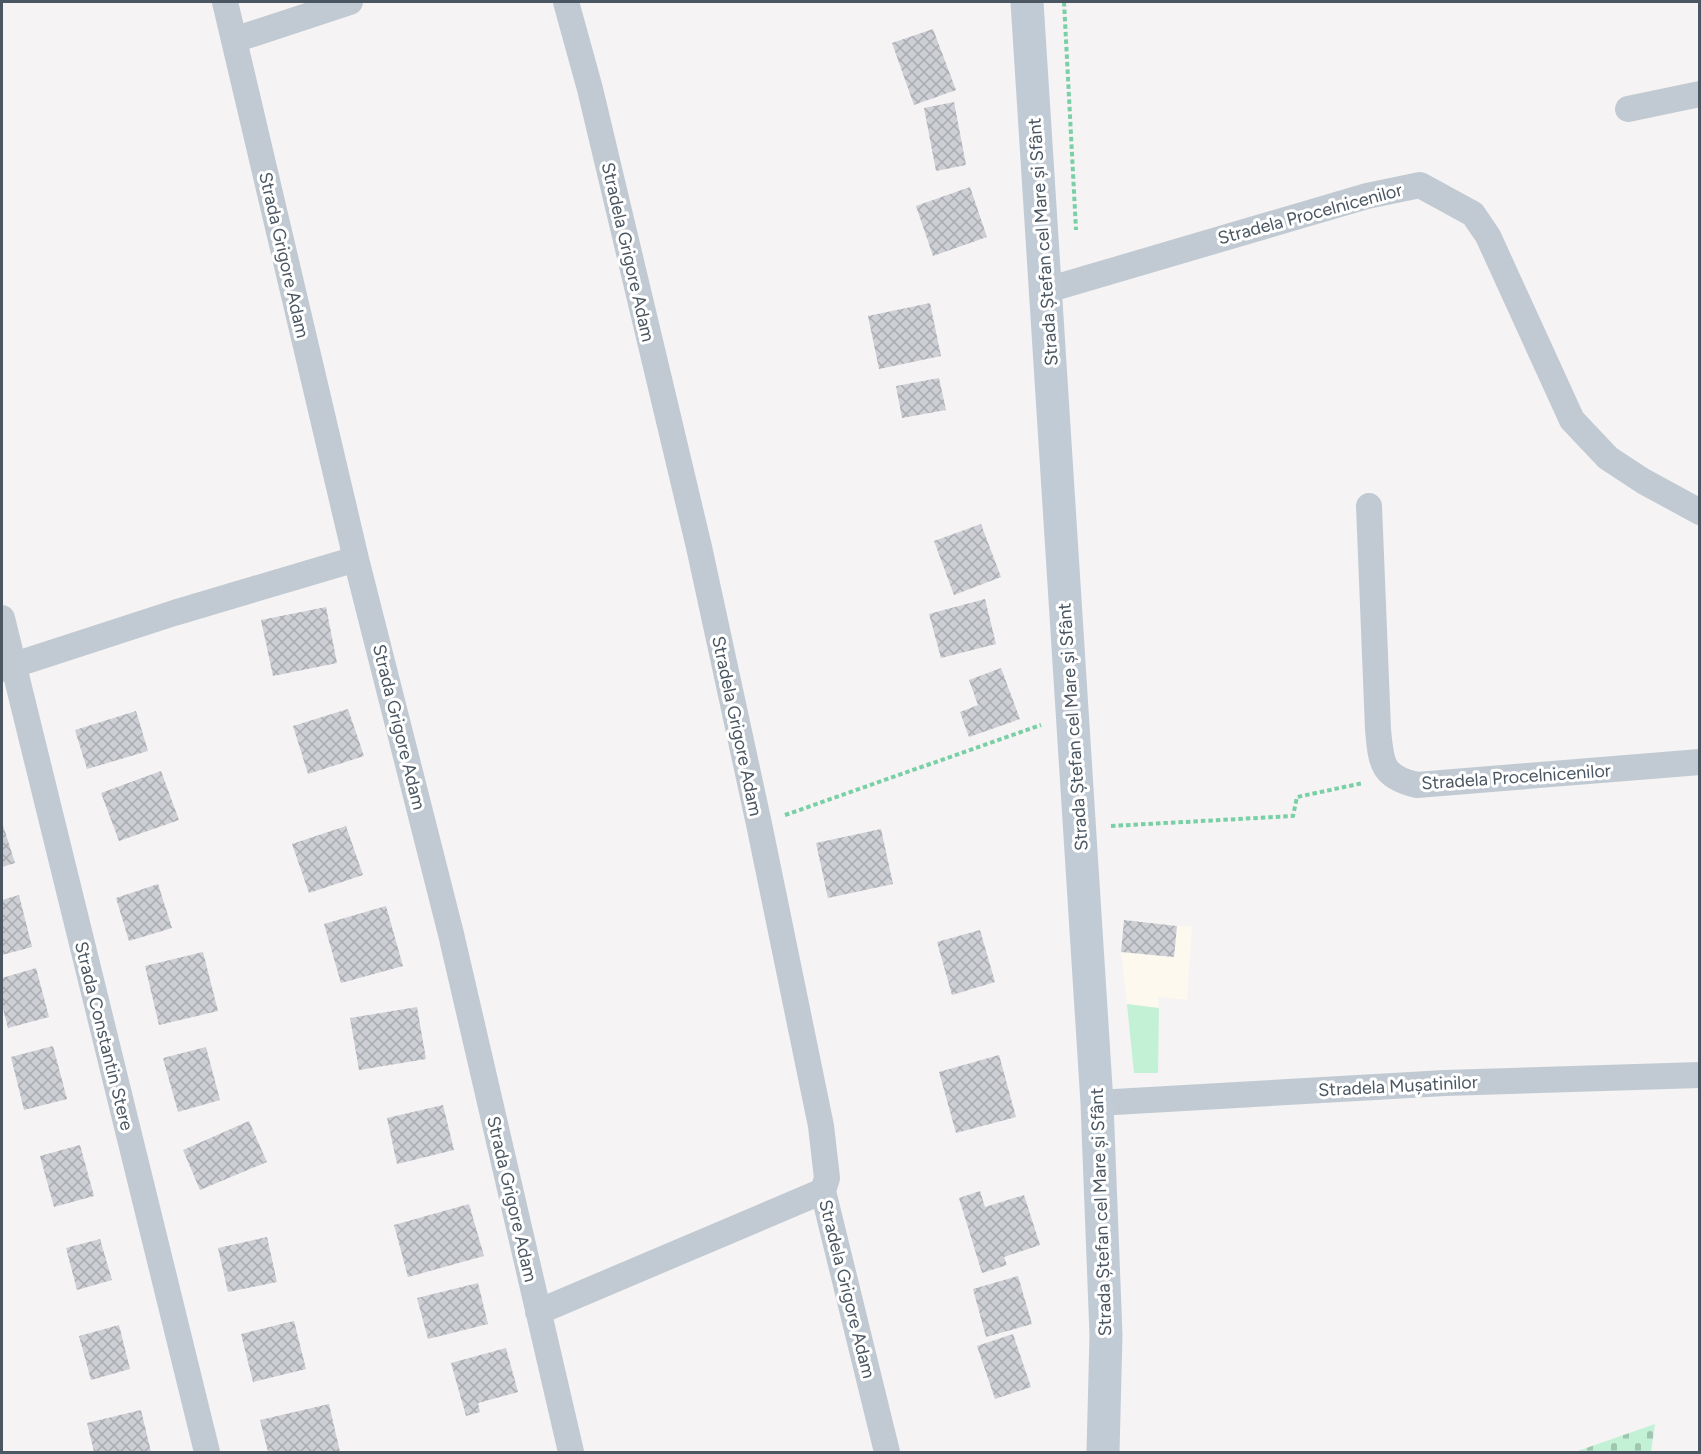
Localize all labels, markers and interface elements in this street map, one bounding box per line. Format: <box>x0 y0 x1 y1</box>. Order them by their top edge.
street label: Strada Ștefan cel Mare și Sfânt <box>1023 117 1063 367</box>
street label: Stradela Grigore Adam <box>597 160 659 344</box>
street label: Strada Grigore Adam <box>254 170 314 340</box>
street label: Stradela Procelnicenilor <box>1215 179 1405 249</box>
street label: Strada Ștefan cel Mare și Sfânt <box>1053 602 1093 852</box>
street label: Stradela Grigore Adam <box>707 634 767 818</box>
street label: Strada Grigore Adam <box>368 642 430 812</box>
street label: Stradela Procelnicenilor <box>1420 759 1612 795</box>
street label: Strada Constantin Stere <box>70 939 138 1133</box>
street label: Stradela Mușatinilor <box>1318 1071 1478 1101</box>
street label: Strada Ștefan cel Mare și Sfânt <box>1086 1087 1116 1337</box>
street label: Strada Grigore Adam <box>482 1114 542 1284</box>
street label: Stradela Grigore Adam <box>814 1197 880 1381</box>

